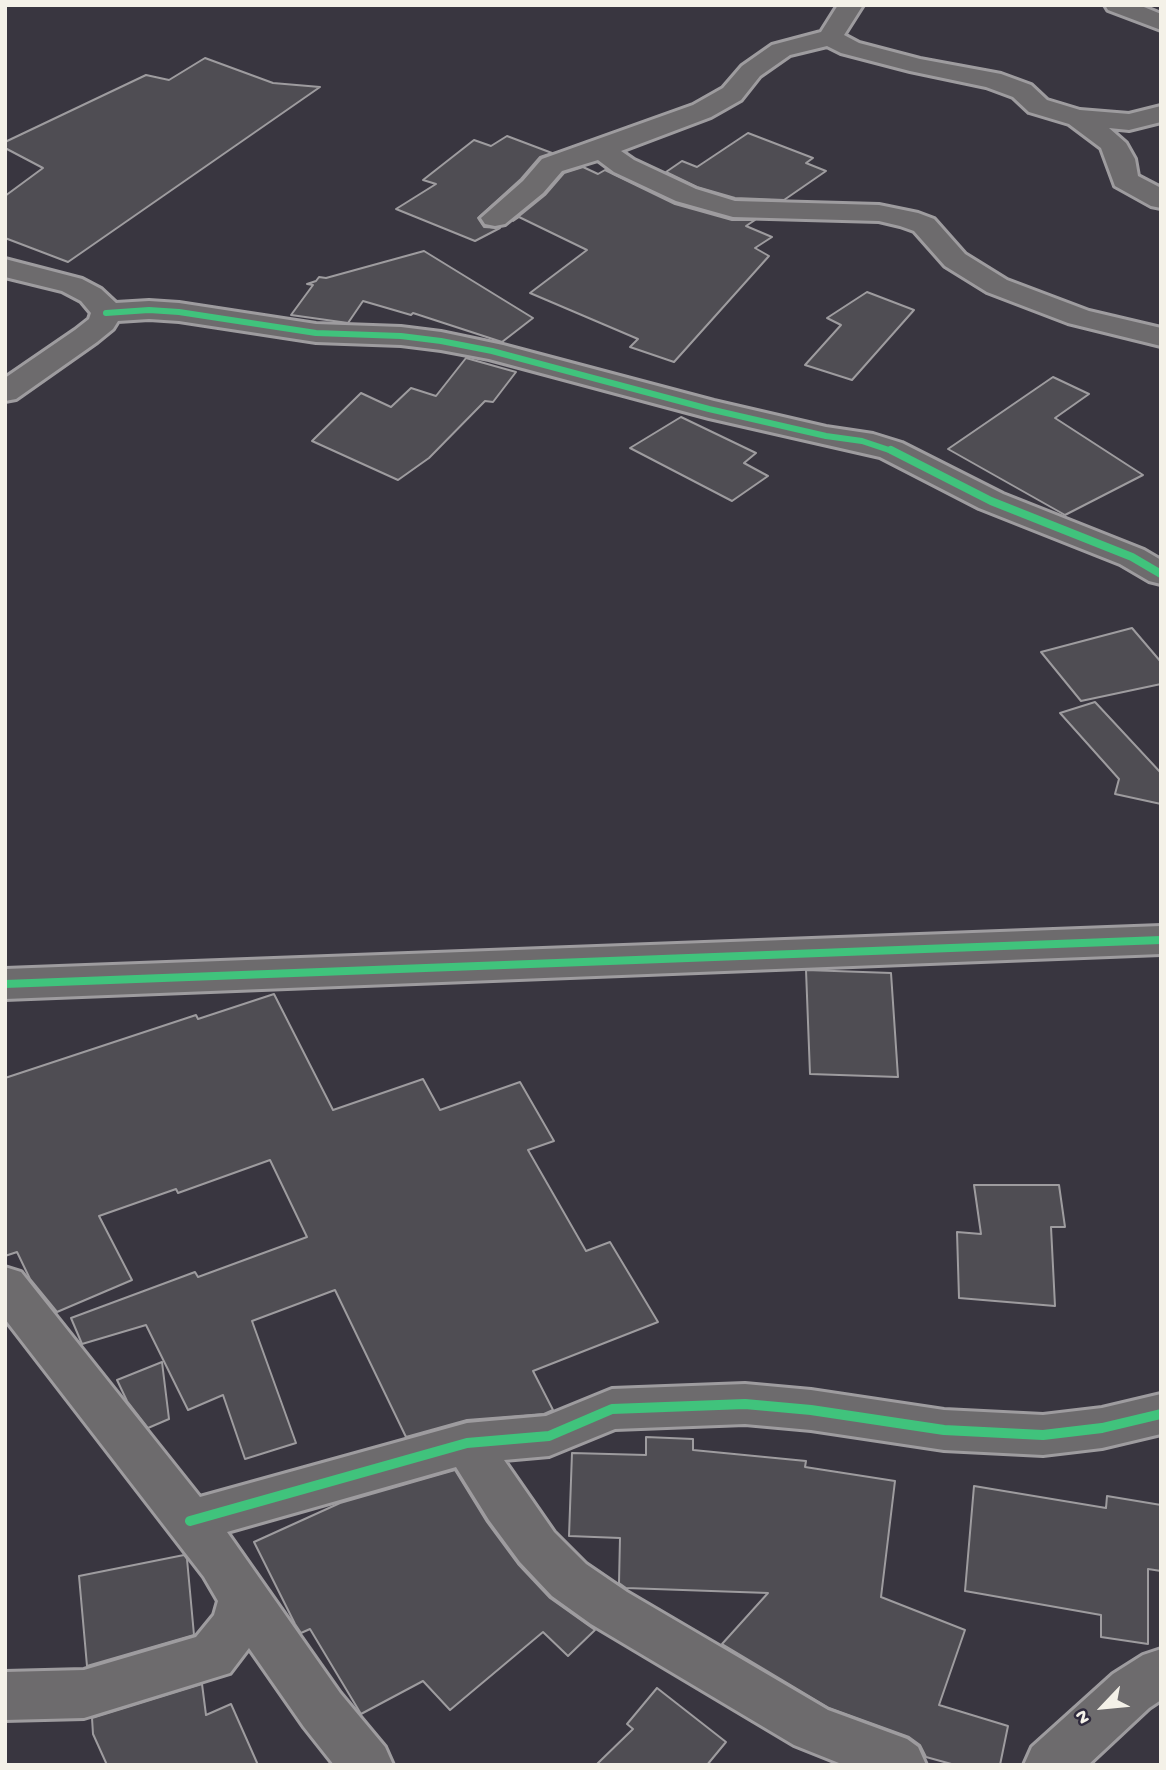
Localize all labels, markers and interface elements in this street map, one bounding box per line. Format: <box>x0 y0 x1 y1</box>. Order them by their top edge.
north arrow <box>1068 1672 1138 1742</box>
text: N <box>1071 1706 1097 1727</box>

